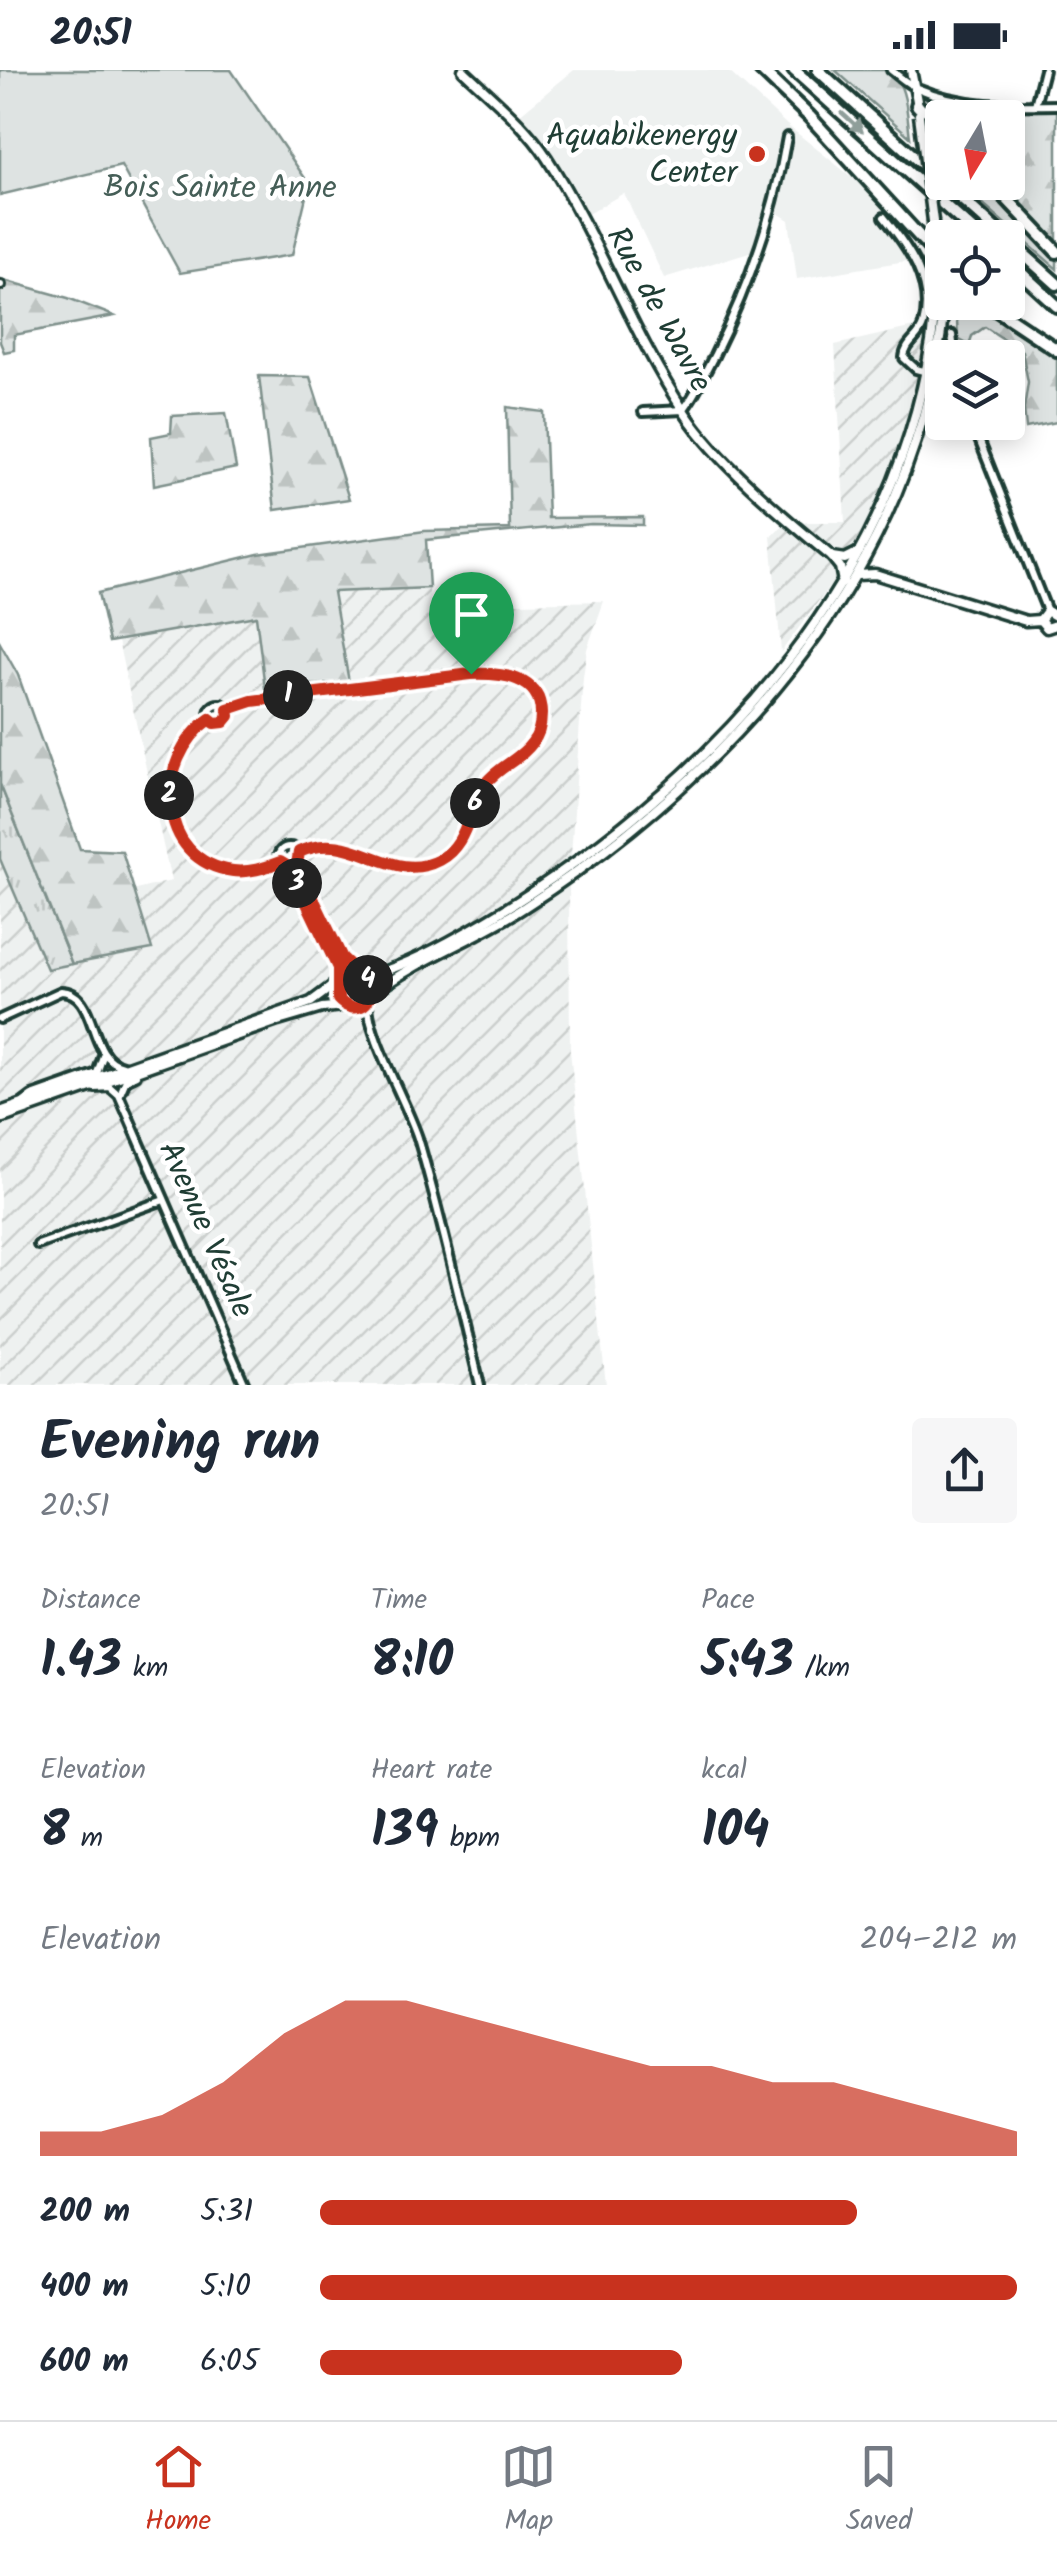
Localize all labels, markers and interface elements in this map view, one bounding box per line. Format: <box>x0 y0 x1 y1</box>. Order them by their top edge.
text: 20:51 <box>50 5 132 65</box>
north arrow <box>925 100 1025 200</box>
map controls <box>925 100 1025 440</box>
one-way arrow <box>839 110 864 132</box>
place label: Aquabikenergy Center <box>546 111 739 199</box>
marker: Aquabikenergy Center <box>746 143 768 165</box>
park label: Bois Sainte Anne <box>103 163 337 214</box>
street label: Rue de Wavre <box>591 218 725 402</box>
button: locate <box>925 220 1025 320</box>
button: layers <box>925 340 1025 440</box>
pin <box>429 572 514 675</box>
icon: arrive <box>444 587 499 642</box>
pin: 1 <box>263 670 313 720</box>
text: 1 <box>284 672 292 717</box>
pin: 2 <box>144 770 194 820</box>
text: 2 <box>161 772 177 817</box>
pin: 6 <box>450 778 500 828</box>
text: 6 <box>467 780 483 825</box>
pin: 3 <box>272 858 322 908</box>
text: 3 <box>289 860 305 905</box>
pin: 4 <box>343 955 393 1005</box>
text: 4 <box>360 957 376 1002</box>
street label: Avenue Vésale <box>143 1133 267 1327</box>
text: Evening run <box>40 1401 320 1488</box>
button: share <box>912 1418 1017 1523</box>
text: 20:51 <box>40 1482 110 1533</box>
text: Distance <box>40 1578 141 1623</box>
text: Time <box>371 1578 427 1623</box>
text: Pace <box>701 1578 755 1623</box>
text: 1.43 <box>40 1623 122 1703</box>
text: 8:10 <box>371 1623 453 1703</box>
text: 5:43 <box>701 1623 794 1703</box>
text: km <box>122 1646 168 1691</box>
text: /km <box>794 1646 850 1691</box>
text: Elevation <box>40 1748 146 1793</box>
text: Heart rate <box>371 1748 492 1793</box>
text: kcal <box>701 1748 747 1793</box>
text: 8 <box>40 1793 70 1873</box>
text: 139 <box>371 1793 438 1873</box>
text: 104 <box>701 1793 769 1873</box>
text: m <box>70 1816 103 1861</box>
text: bpm <box>438 1816 500 1861</box>
text: Elevation <box>40 1915 161 1966</box>
text: 204–212 m <box>860 1915 1017 1966</box>
text: 200 m <box>40 2187 130 2238</box>
text: 5:31 <box>200 2187 253 2238</box>
text: 400 m <box>40 2262 129 2313</box>
text: 5:10 <box>200 2262 251 2313</box>
text: 600 m <box>40 2337 129 2388</box>
text: 6:05 <box>200 2337 259 2388</box>
tab: Home <box>145 2439 211 2544</box>
tab: Map <box>501 2439 556 2544</box>
tab: Saved <box>846 2439 912 2544</box>

